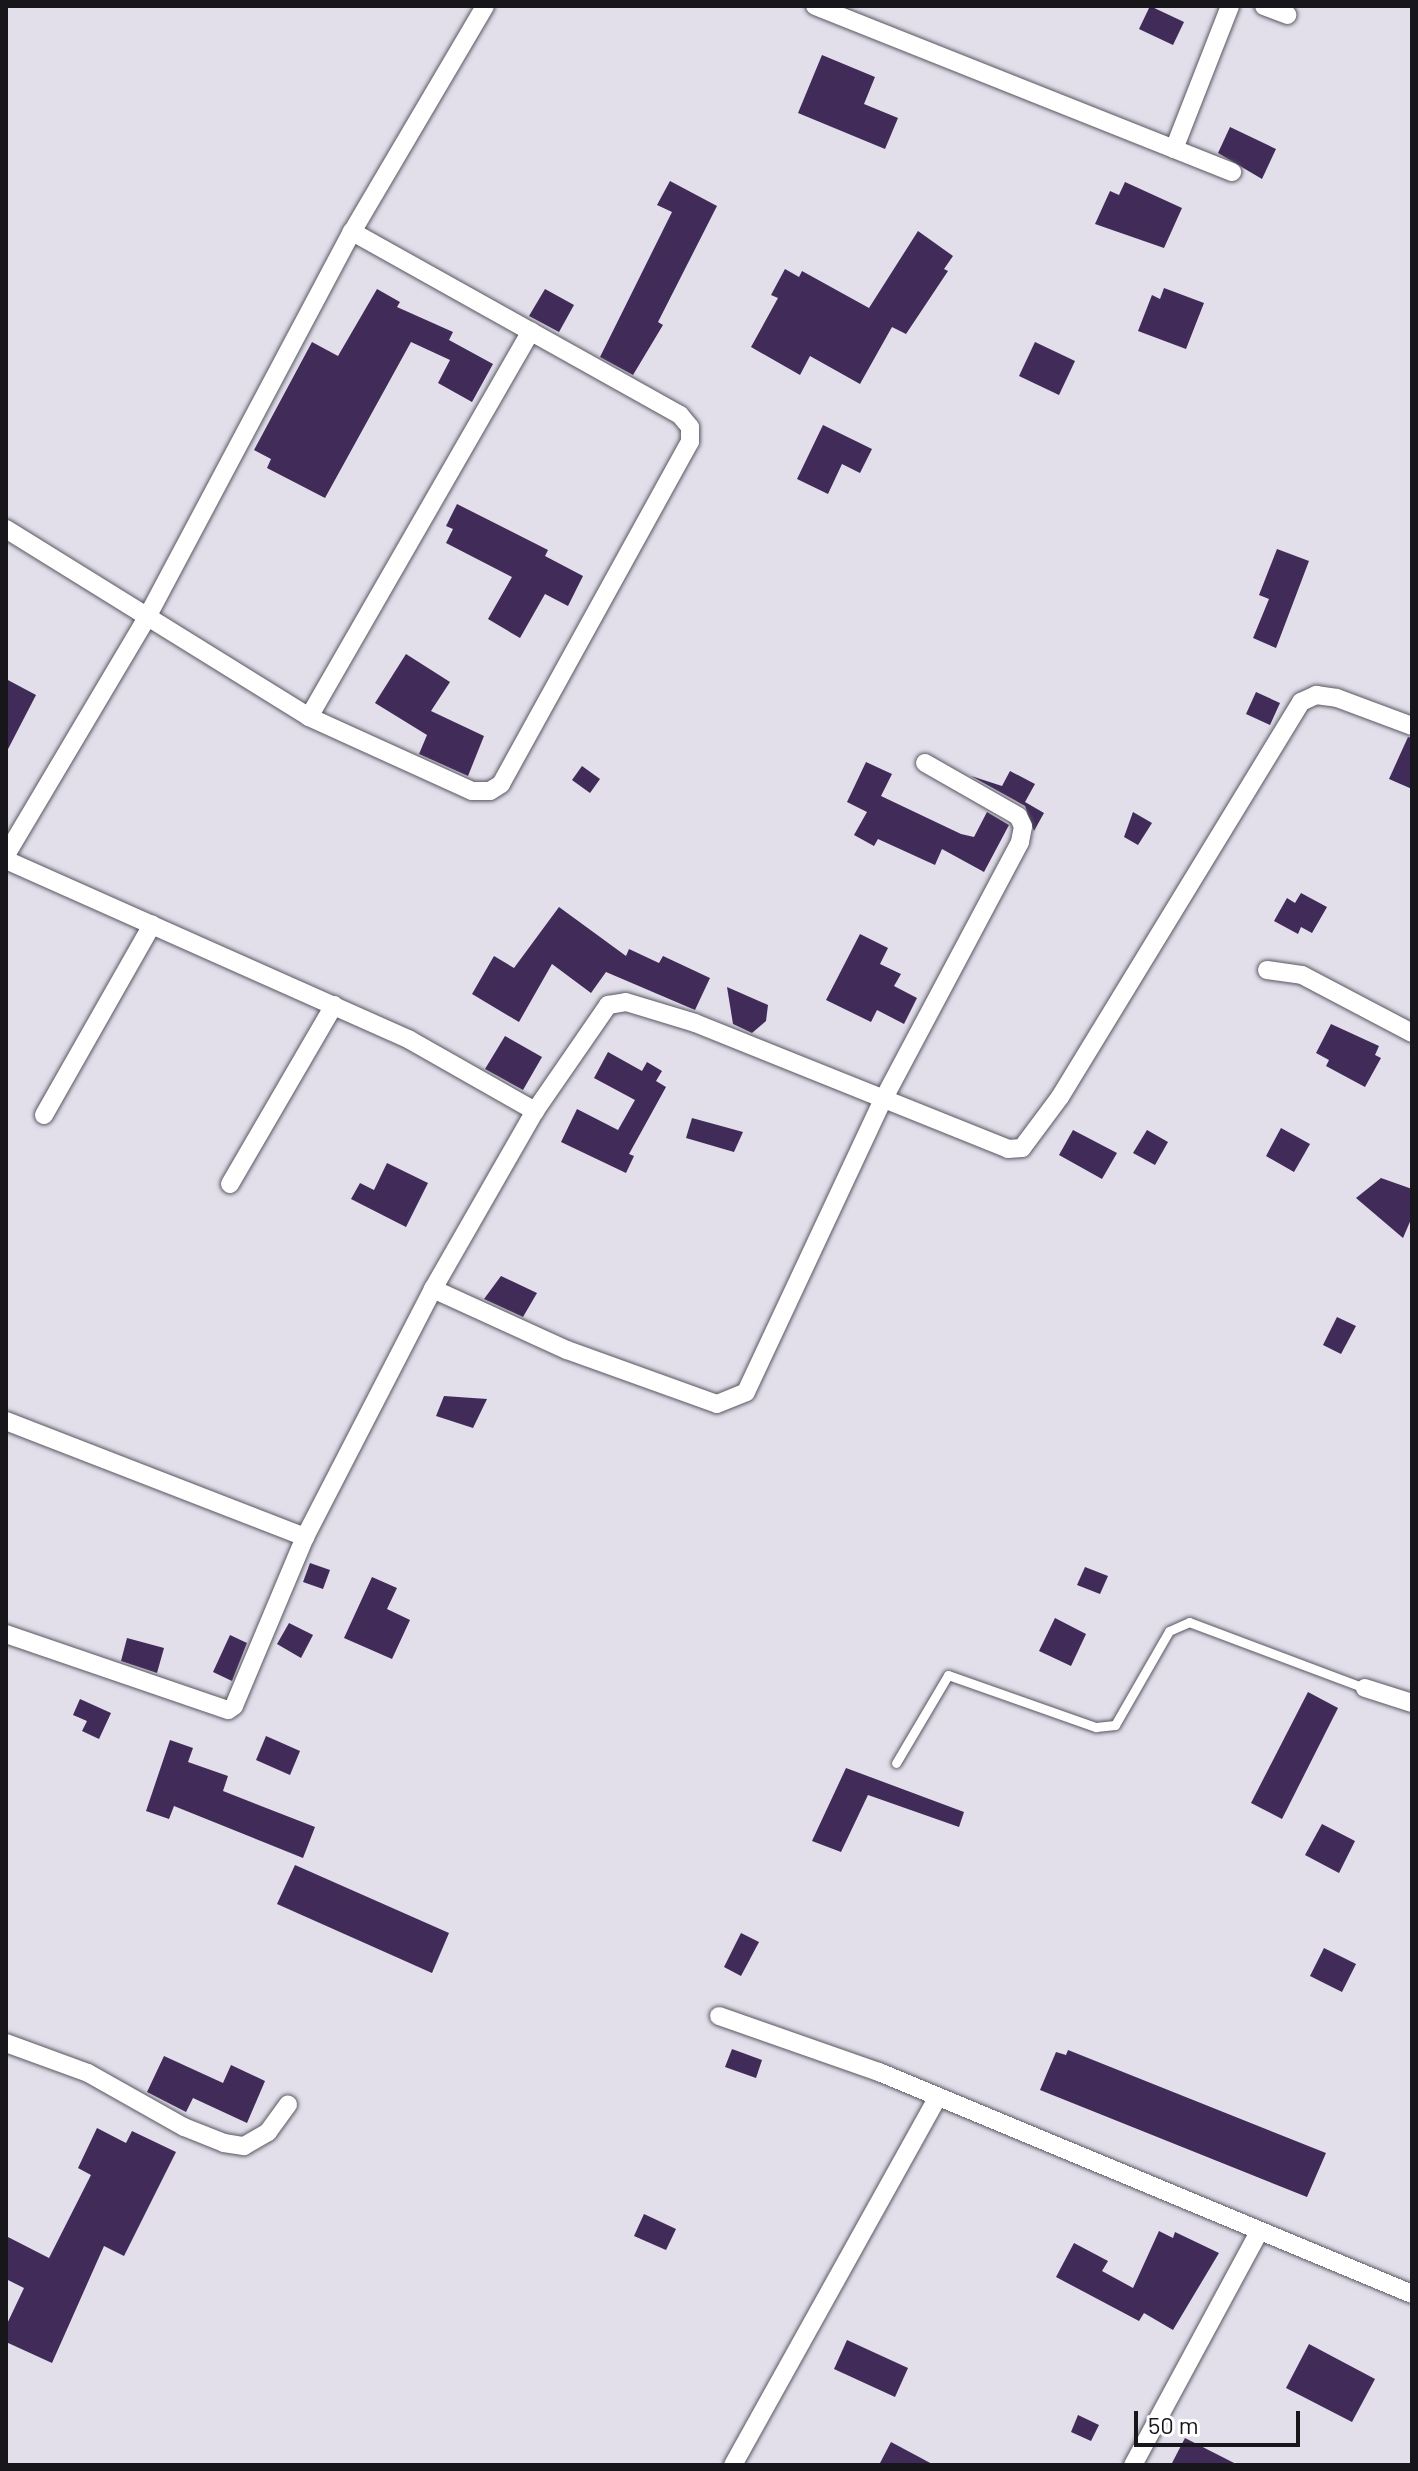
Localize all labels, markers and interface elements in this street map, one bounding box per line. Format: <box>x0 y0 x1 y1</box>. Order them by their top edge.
scale bar <box>1138 2395 1304 2445</box>
text: 50 m <box>1148 2410 1199 2439</box>

